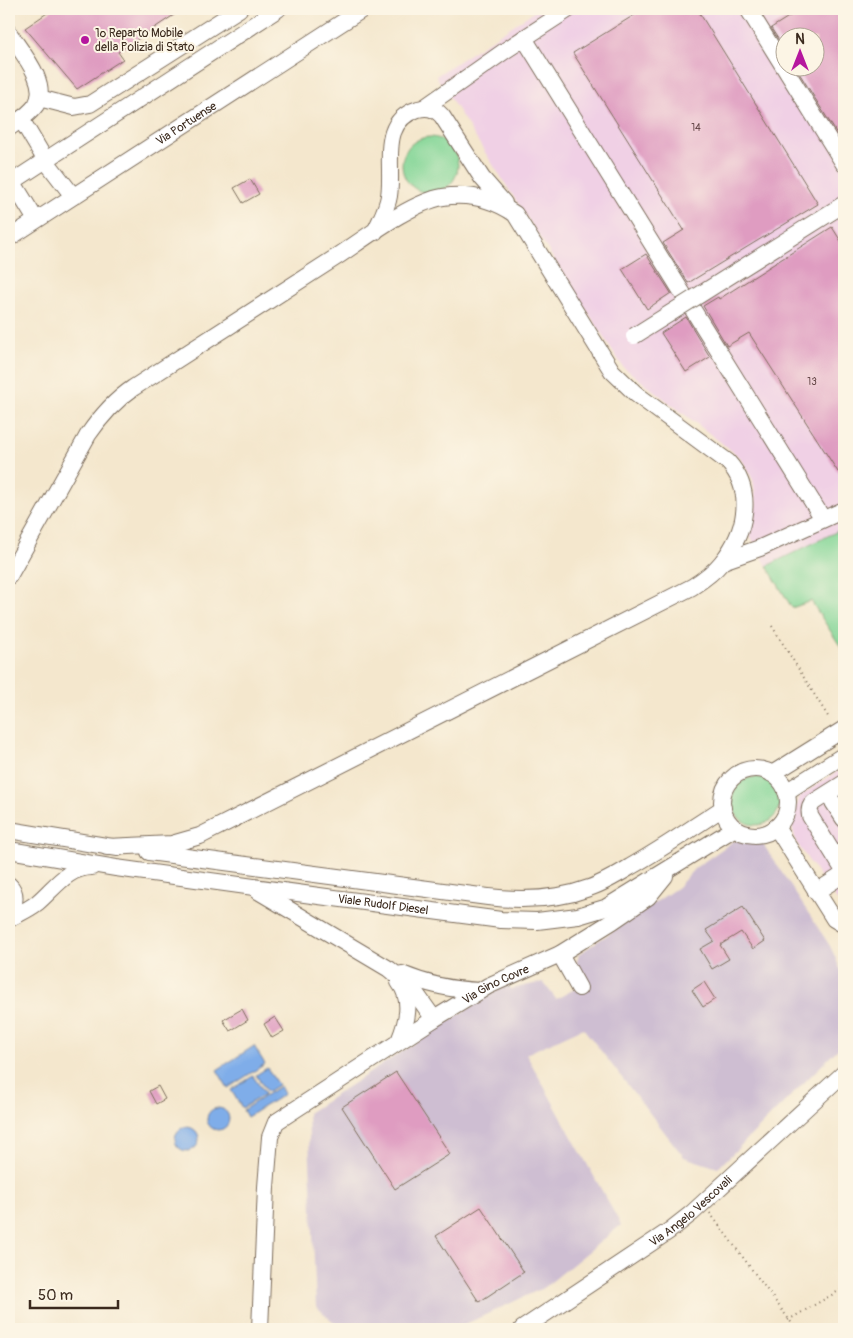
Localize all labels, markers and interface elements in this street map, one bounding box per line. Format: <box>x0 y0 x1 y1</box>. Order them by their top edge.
place label: 1º Reparto Mobile della Polizia di Stato <box>95 26 195 55</box>
north arrow <box>776 28 826 78</box>
text: N <box>795 31 805 48</box>
marker: 1º Reparto Mobile della Polizia di Stato <box>79 34 91 46</box>
street label: Via Portuense <box>153 98 219 149</box>
house number: 14 <box>691 122 701 134</box>
house number: 13 <box>807 376 817 388</box>
street label: Viale Rudolf Diesel <box>337 891 430 918</box>
street label: Via Gino Covre <box>460 961 531 1007</box>
street label: Via Angelo Vescovali <box>646 1172 735 1250</box>
scale bar <box>30 1278 118 1310</box>
text: 50 m <box>38 1286 73 1305</box>

